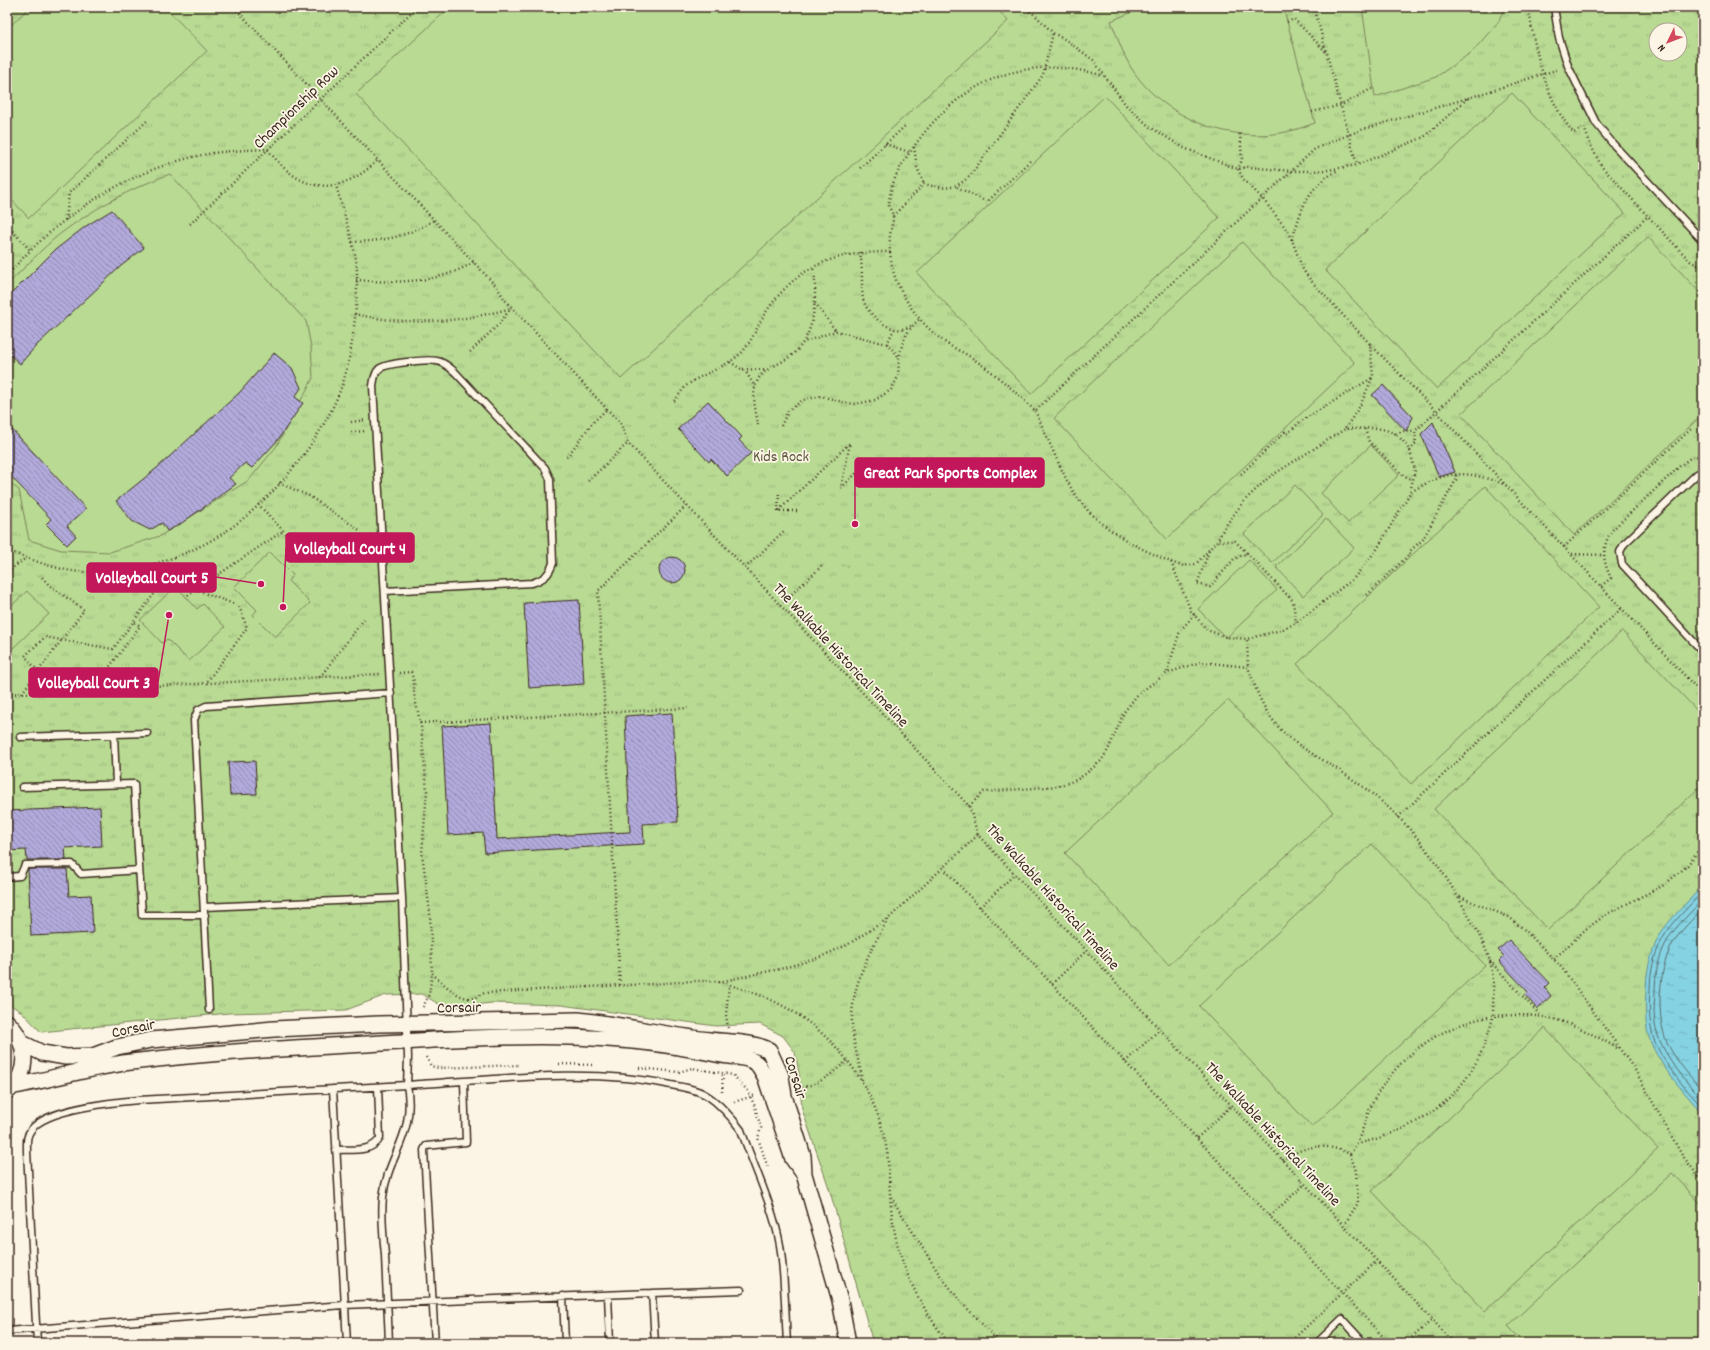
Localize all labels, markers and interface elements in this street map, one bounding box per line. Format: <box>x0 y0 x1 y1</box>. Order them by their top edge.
north arrow <box>1648 22 1688 62</box>
text: N <box>1654 40 1670 55</box>
street label: Championship Row <box>249 61 345 155</box>
park label: Kids Rock <box>753 446 809 469</box>
callout: Great Park Sports Complex <box>855 458 1044 487</box>
text: Great Park Sports Complex <box>863 463 1037 487</box>
callout: Volleyball Court 4 <box>286 533 414 562</box>
text: Volleyball Court 4 <box>294 539 406 563</box>
callout: Volleyball Court 5 <box>87 563 216 592</box>
text: Volleyball Court 5 <box>95 568 209 592</box>
street label: The Walkable Historical Timeline <box>767 578 913 733</box>
callout: Volleyball Court 3 <box>29 668 158 697</box>
text: Volleyball Court 3 <box>38 673 150 697</box>
street label: The Walkable Historical Timeline <box>980 819 1124 976</box>
street label: Corsair <box>437 997 481 1020</box>
street label: Corsair <box>110 1014 158 1045</box>
street label: Corsair <box>777 1053 812 1102</box>
street label: The Walkable Historical Timeline <box>1199 1057 1345 1212</box>

